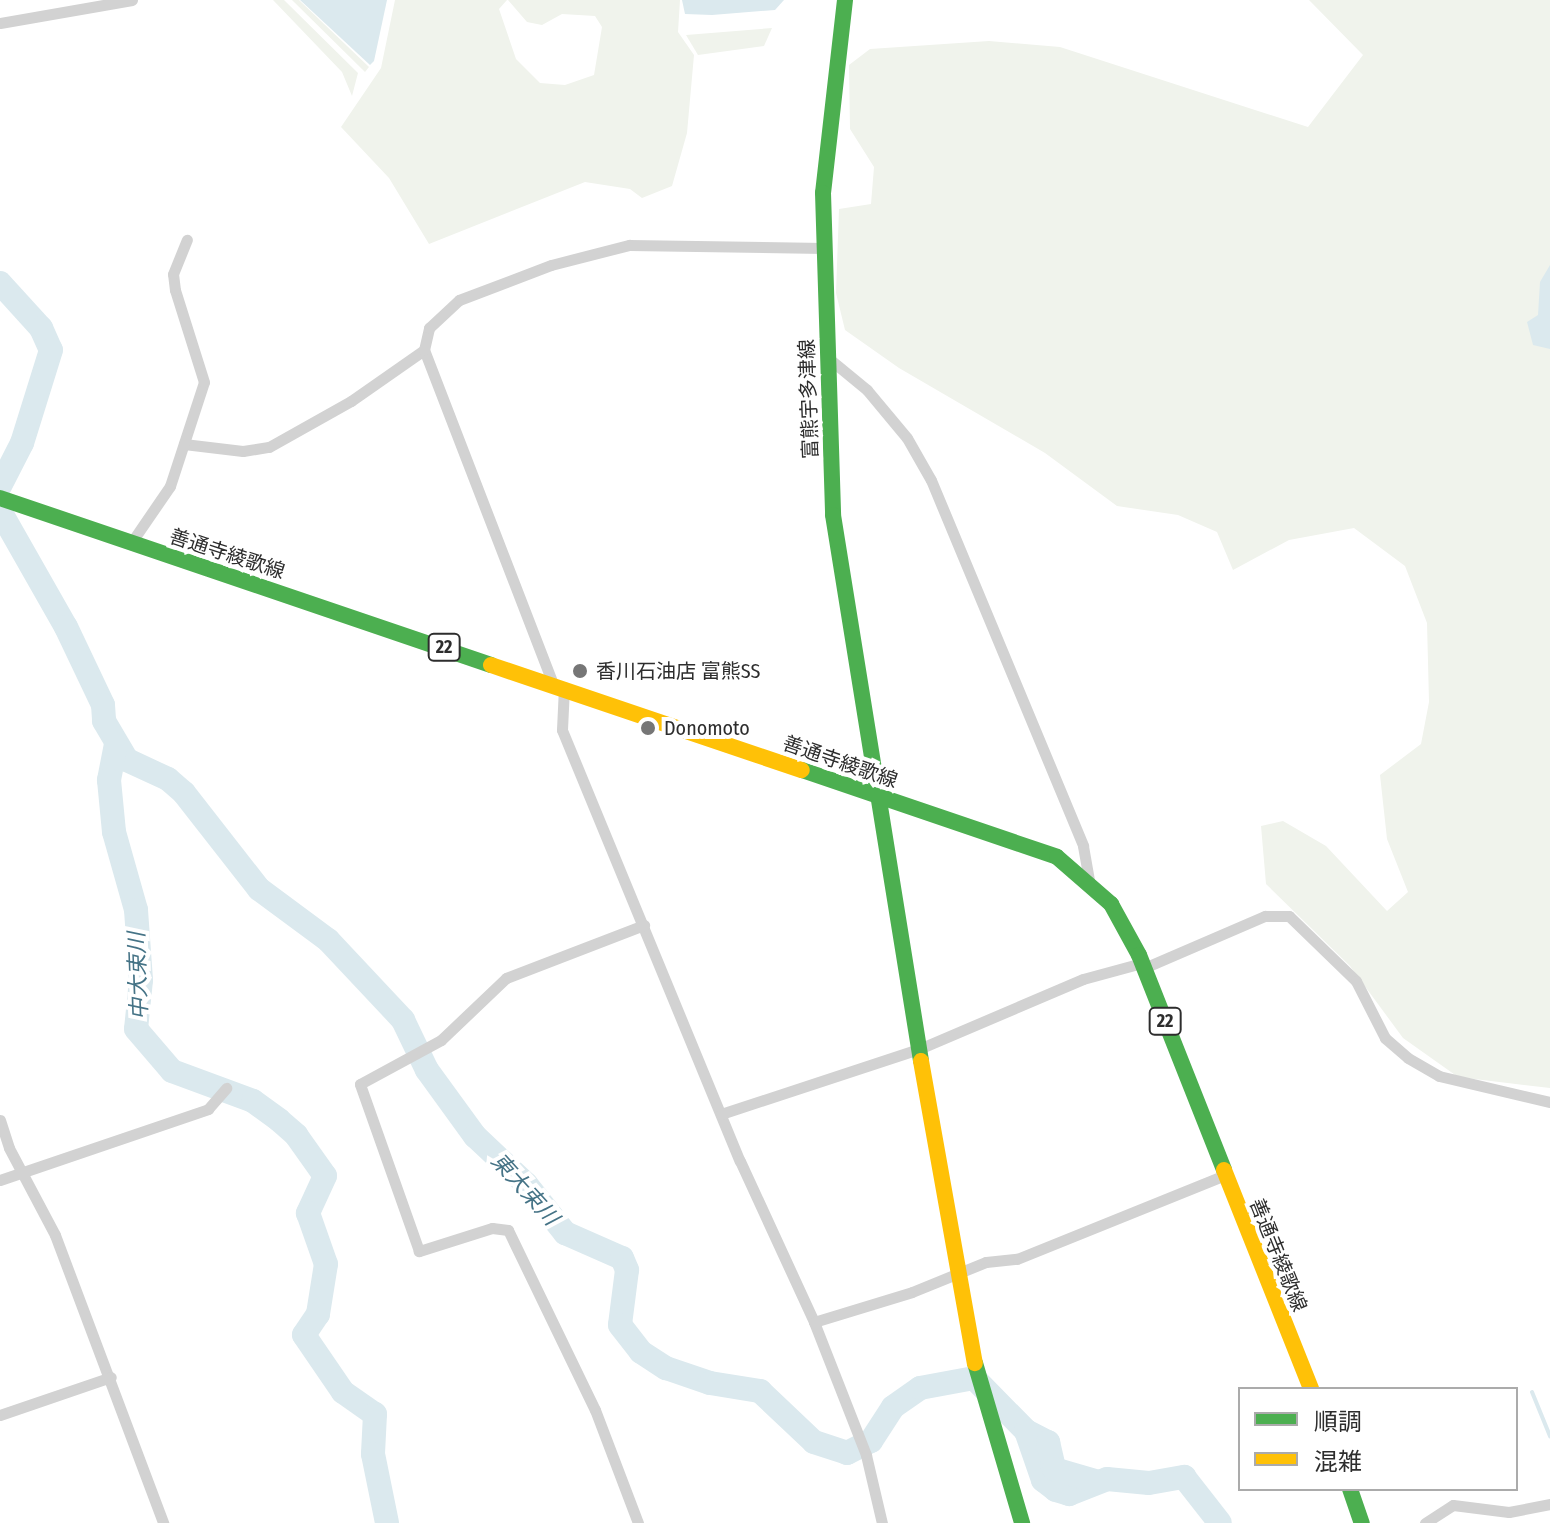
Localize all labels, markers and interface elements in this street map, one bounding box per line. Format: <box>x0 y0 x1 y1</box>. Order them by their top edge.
street label: 富熊宇多津線 <box>795 339 823 459</box>
street label: 善通寺綾歌線 <box>166 524 288 584</box>
road number: 22 <box>426 633 462 661</box>
place label: 香川石油店 富熊SS <box>596 659 760 683</box>
marker: 香川石油店 富熊SS <box>571 662 589 680</box>
place label: Donomoto <box>664 716 750 740</box>
marker: Donomoto <box>639 719 657 737</box>
street label: 善通寺綾歌線 <box>779 731 901 793</box>
water label: 中大束川 <box>123 932 153 1020</box>
road number: 22 <box>1147 1007 1183 1035</box>
water label: 東大束川 <box>486 1147 564 1231</box>
street label: 善通寺綾歌線 <box>1244 1195 1312 1315</box>
legend <box>1238 1387 1518 1491</box>
text: 順調 <box>1314 1408 1362 1436</box>
text: 混雑 <box>1314 1448 1362 1476</box>

